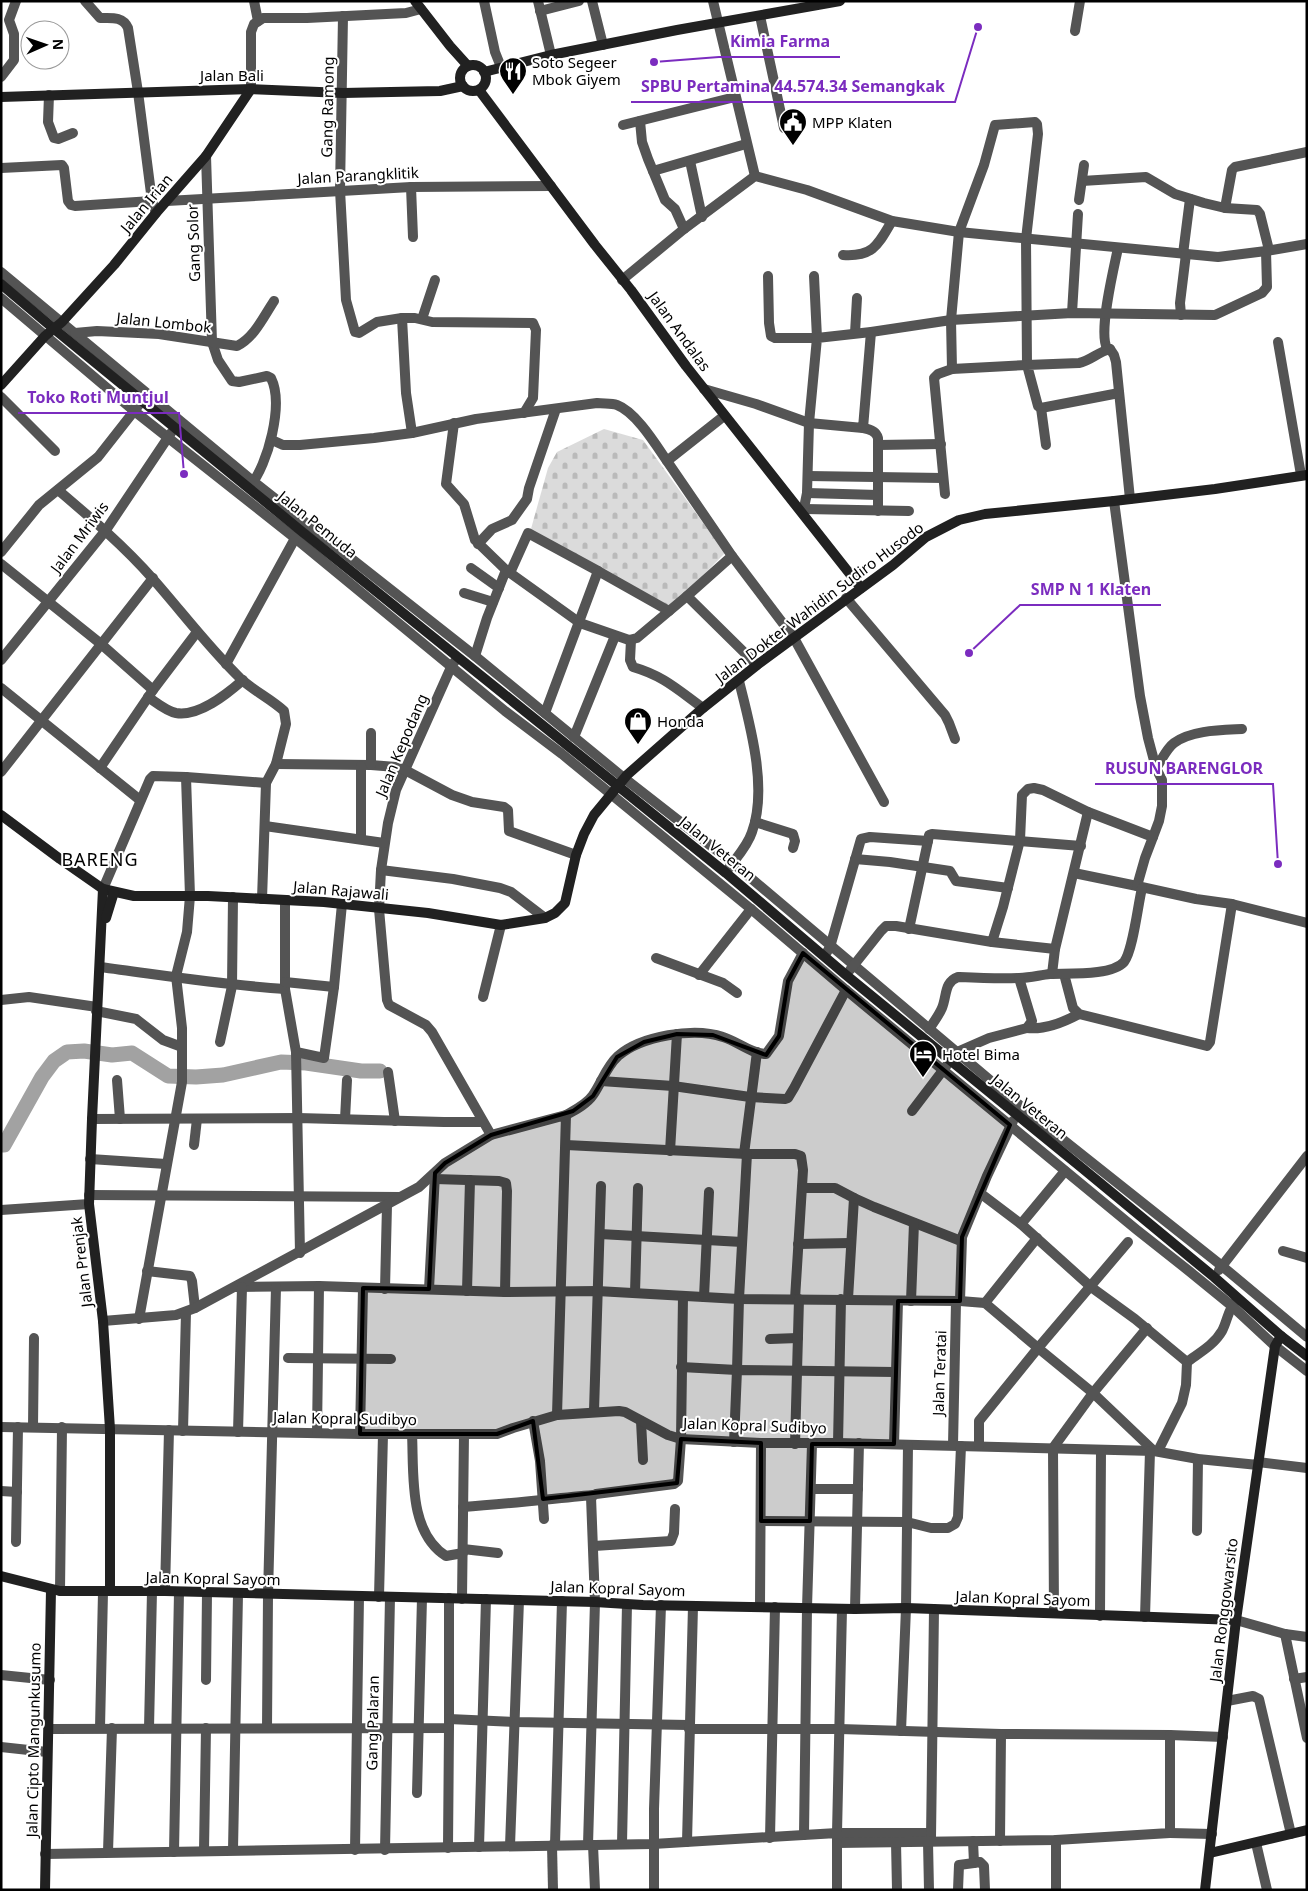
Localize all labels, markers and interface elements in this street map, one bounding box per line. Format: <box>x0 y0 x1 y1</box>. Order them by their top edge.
north arrow <box>20 20 70 70</box>
callout: Kimia Farma <box>719 26 840 57</box>
text: Kimia Farma <box>730 30 830 52</box>
text: N <box>49 39 68 51</box>
place label: Soto Segeer Mbok Giyem <box>532 52 621 89</box>
street label: Gang Ramong <box>316 56 338 158</box>
restaurant icon: Soto Segeer Mbok Giyem <box>498 56 528 95</box>
street label: Jalan Bali <box>198 65 264 85</box>
callout: SPBU Pertamina 44.574.34 Semangkak <box>631 71 955 102</box>
text: SPBU Pertamina 44.574.34 Semangkak <box>641 75 945 97</box>
public building icon: MPP Klaten <box>778 107 808 146</box>
place label: MPP Klaten <box>812 112 892 132</box>
street label: Jalan Parangklitik <box>295 162 419 188</box>
street label: Jalan Irian <box>114 169 176 238</box>
street label: Gang Solor <box>182 204 204 282</box>
street label: Jalan Andalas <box>643 286 716 375</box>
street label: Jalan Lombok <box>114 307 212 337</box>
callout: Toko Roti Muntjul <box>18 382 179 413</box>
text: Toko Roti Muntjul <box>27 386 169 408</box>
street label: Jalan Pemuda <box>273 485 362 562</box>
street label: Jalan Mriwis <box>44 497 112 578</box>
street label: Jalan Dokter Wahidin Sudiro Husodo <box>709 517 927 688</box>
callout: SMP N 1 Klaten <box>1020 574 1161 605</box>
text: SMP N 1 Klaten <box>1031 578 1151 600</box>
street label: Jalan Kepodang <box>369 690 432 801</box>
shop icon: Honda <box>623 706 653 745</box>
place label: Honda <box>657 711 704 731</box>
callout: RUSUN BARENGLOR <box>1095 753 1273 784</box>
text: RUSUN BARENGLOR <box>1105 757 1264 779</box>
street label: Jalan Veteran <box>674 810 760 885</box>
district label: BARENG <box>61 847 139 871</box>
street label: Jalan Rajawali <box>290 876 390 904</box>
hotel icon: Hotel Bima <box>908 1039 938 1078</box>
place label: Hotel Bima <box>942 1044 1020 1064</box>
street label: Jalan Veteran <box>986 1068 1072 1143</box>
street label: Jalan Prenjak <box>66 1216 97 1310</box>
street label: Jalan Teratai <box>927 1330 950 1418</box>
street label: Jalan Kopral Sudibyo <box>271 1407 417 1429</box>
street label: Jalan Kopral Sudibyo <box>681 1412 827 1438</box>
street label: Jalan Ronggowarsito <box>1204 1537 1242 1685</box>
street label: Jalan Kopral Sayom <box>143 1567 281 1589</box>
street label: Jalan Kopral Sayom <box>548 1576 686 1600</box>
street label: Jalan Kopral Sayom <box>953 1586 1091 1610</box>
street label: Jalan Cipto Mangunkusumo <box>21 1642 45 1840</box>
street label: Gang Palaran <box>361 1675 383 1771</box>

